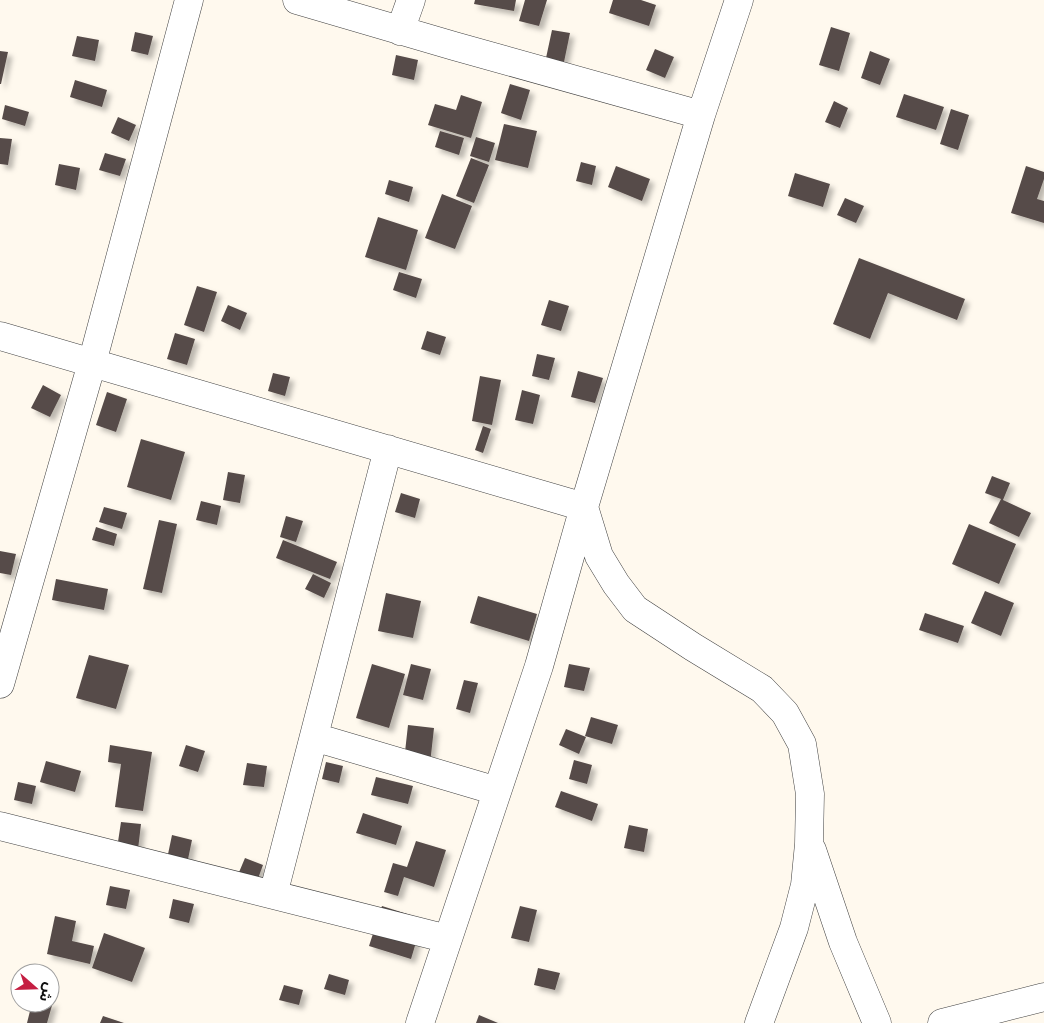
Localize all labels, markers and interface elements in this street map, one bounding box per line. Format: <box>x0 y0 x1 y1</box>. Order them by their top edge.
north arrow <box>10 963 60 1013</box>
text: ش <box>30 978 64 1006</box>

